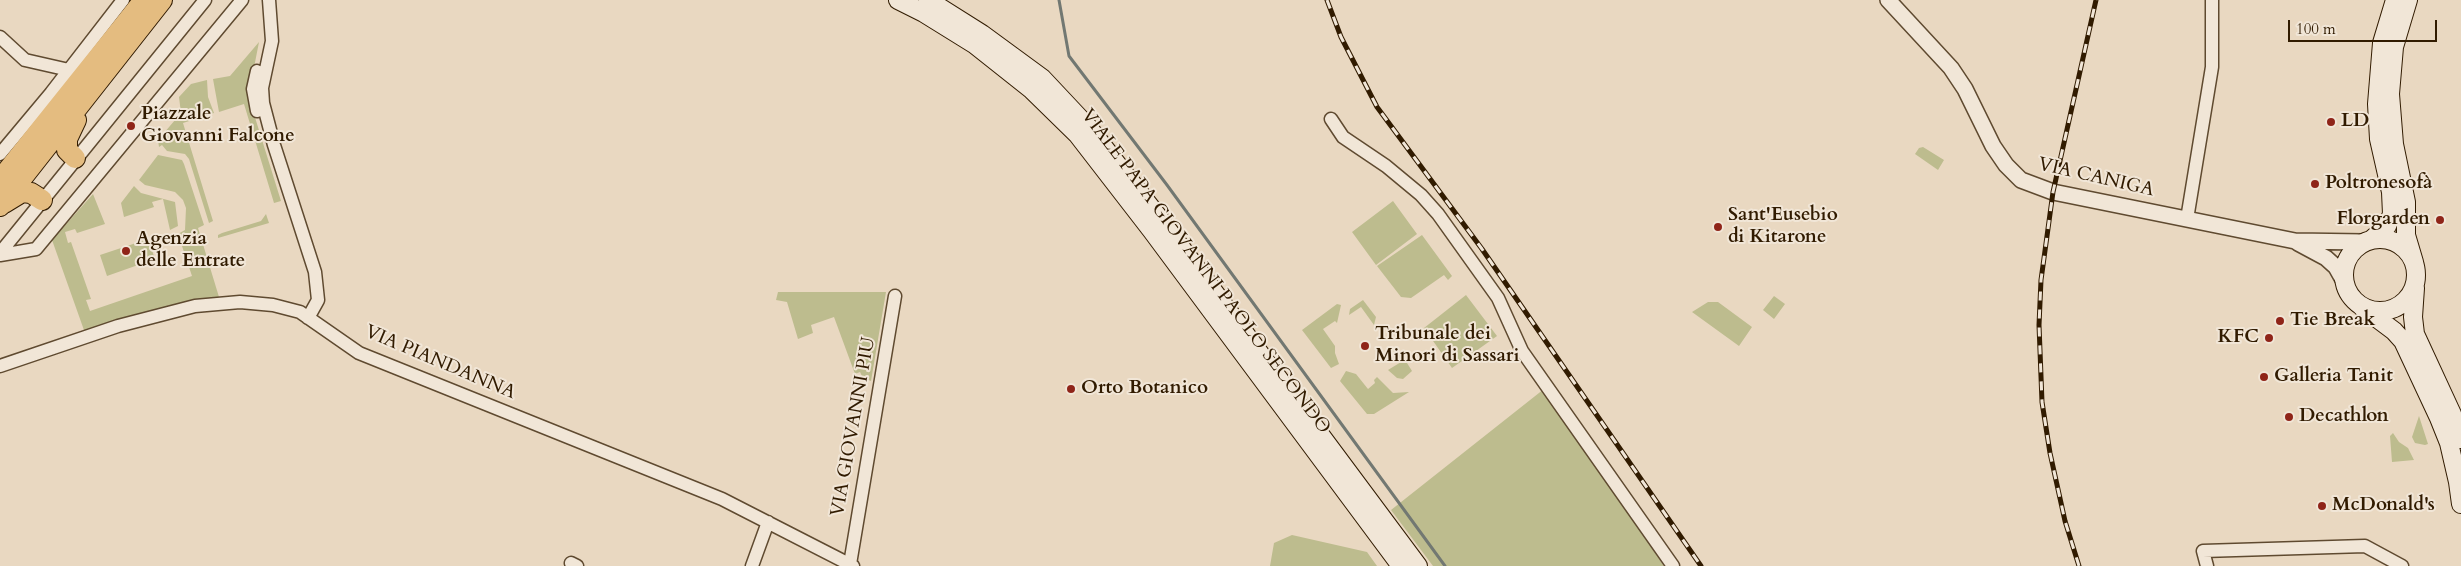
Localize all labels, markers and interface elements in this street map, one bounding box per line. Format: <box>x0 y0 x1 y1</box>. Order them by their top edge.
scale bar <box>2291 10 2440 42</box>
text: 100 m <box>2296 19 2336 39</box>
place label: Piazzale Giovanni Falcone <box>141 104 295 148</box>
street label: VIALE PAPA GIOVANNI PAOLO SECONDO <box>1075 105 1335 439</box>
place label: LD <box>2341 111 2369 133</box>
marker: LD <box>2325 116 2337 128</box>
marker: Piazzale Giovanni Falcone <box>125 120 137 132</box>
street label: VIA CANIGA <box>2036 154 2156 202</box>
place label: Poltronesofà <box>2325 173 2432 195</box>
marker: Poltronesofà <box>2309 178 2321 190</box>
place label: Sant'Eusebio di Kitarone <box>1728 205 1838 249</box>
place label: Florgarden <box>2337 209 2430 231</box>
marker: Florgarden <box>2434 214 2446 226</box>
marker: Sant'Eusebio di Kitarone <box>1712 221 1724 233</box>
place label: Agenzia delle Entrate <box>136 229 245 273</box>
marker: Agenzia delle Entrate <box>120 245 132 257</box>
place label: Tie Break <box>2290 310 2375 332</box>
marker: Tie Break <box>2274 315 2286 327</box>
street label: VIA PIANDANNA <box>361 321 519 405</box>
place label: Tribunale dei Minori di Sassari <box>1375 324 1520 368</box>
place label: KFC <box>2218 327 2259 349</box>
marker: KFC <box>2263 332 2275 344</box>
street label: VIA GIOVANNI PIU <box>827 336 881 518</box>
marker: Tribunale dei Minori di Sassari <box>1359 340 1371 352</box>
place label: Galleria Tanit <box>2274 366 2393 388</box>
marker: Galleria Tanit <box>2258 371 2270 383</box>
place label: Orto Botanico <box>1081 378 1208 400</box>
marker: Orto Botanico <box>1065 383 1077 395</box>
place label: Decathlon <box>2299 406 2389 428</box>
marker: Decathlon <box>2283 411 2295 423</box>
place label: McDonald's <box>2332 495 2435 517</box>
marker: McDonald's <box>2316 500 2328 512</box>

